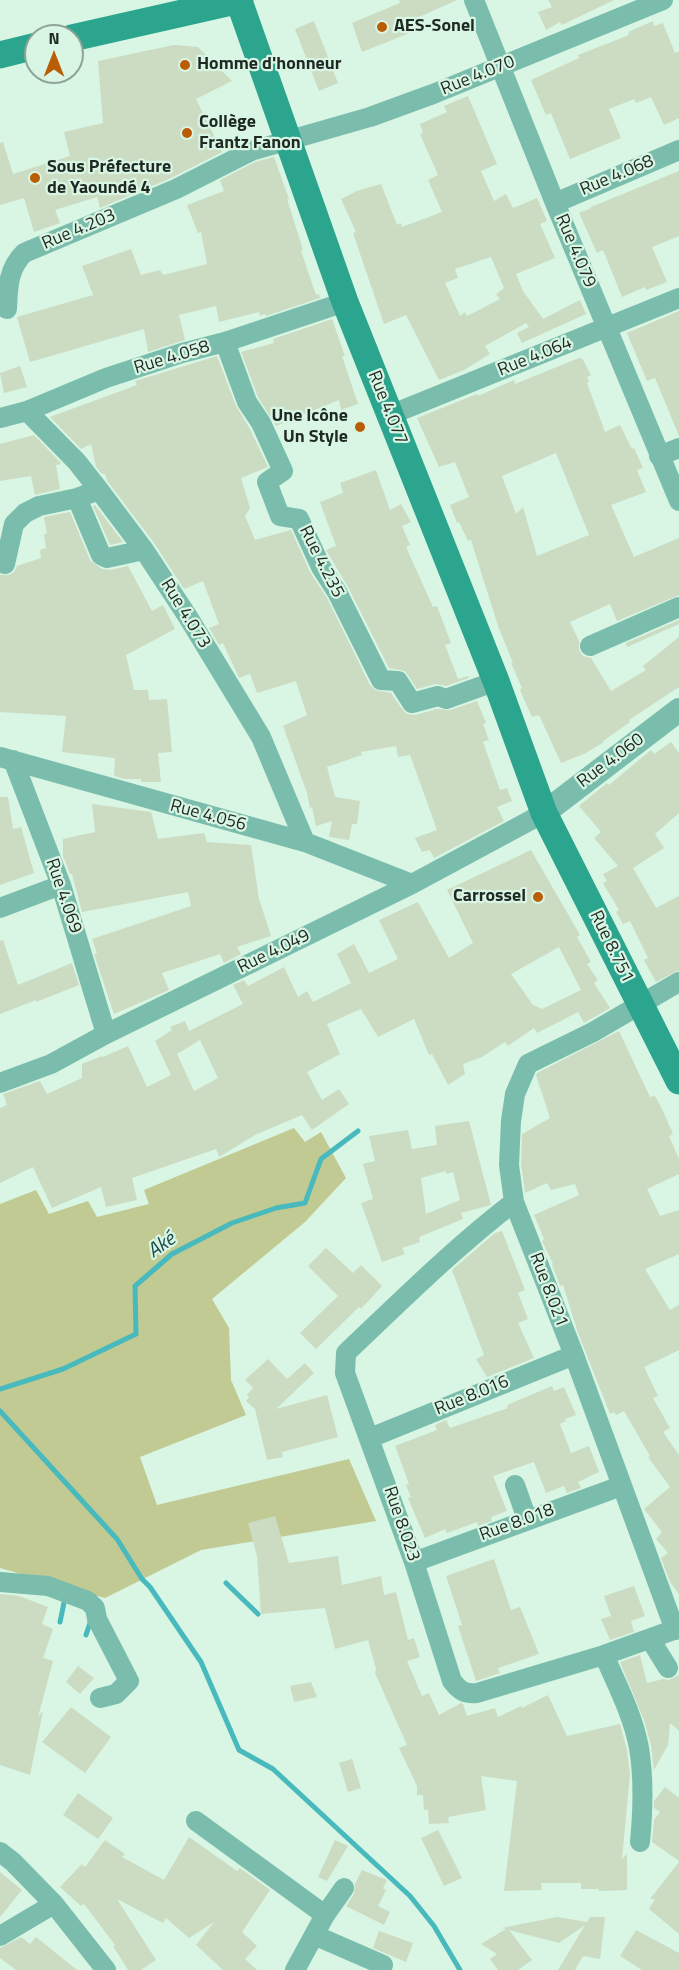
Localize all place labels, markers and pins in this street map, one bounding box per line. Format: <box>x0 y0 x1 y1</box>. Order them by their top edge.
place label: AES-Sonel <box>394 16 475 38</box>
marker: AES-Sonel <box>375 20 389 34</box>
place label: Homme d'honneur <box>197 54 341 76</box>
marker: Homme d'honneur <box>178 58 192 72</box>
place label: Collège Frantz Fanon <box>199 112 301 154</box>
marker: Collège Frantz Fanon <box>180 126 194 140</box>
place label: Sous Préfecture de Yaoundé 4 <box>47 157 171 200</box>
marker: Sous Préfecture de Yaoundé 4 <box>28 171 42 185</box>
place label: Une Icône Un Style <box>272 406 348 448</box>
marker: Une Icône Un Style <box>353 420 367 434</box>
place label: Carrossel <box>453 886 526 908</box>
marker: Carrossel <box>531 890 545 904</box>

